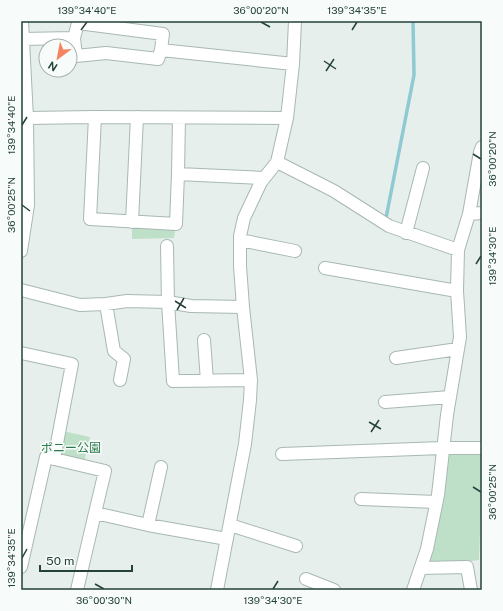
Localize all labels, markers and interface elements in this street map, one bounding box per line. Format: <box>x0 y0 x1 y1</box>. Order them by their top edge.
text: 139°34'40"E <box>57 4 117 16</box>
text: 36°00'20"N <box>233 4 289 16</box>
text: 139°34'35"E <box>327 4 387 16</box>
north arrow <box>38 38 78 78</box>
text: N <box>46 59 60 74</box>
text: 139°34'40"E <box>5 95 17 155</box>
text: 36°00'20"N <box>486 131 498 187</box>
text: 36°00'25"N <box>5 177 17 233</box>
text: 139°34'30"E <box>486 226 498 286</box>
park label: ポニー公園 <box>41 441 101 455</box>
text: 36°00'25"N <box>486 464 498 520</box>
text: 139°34'35"E <box>5 528 17 588</box>
scale bar <box>40 547 132 573</box>
text: 50 m <box>46 554 74 568</box>
text: 36°00'30"N <box>76 594 132 606</box>
text: 139°34'30"E <box>243 594 303 606</box>

